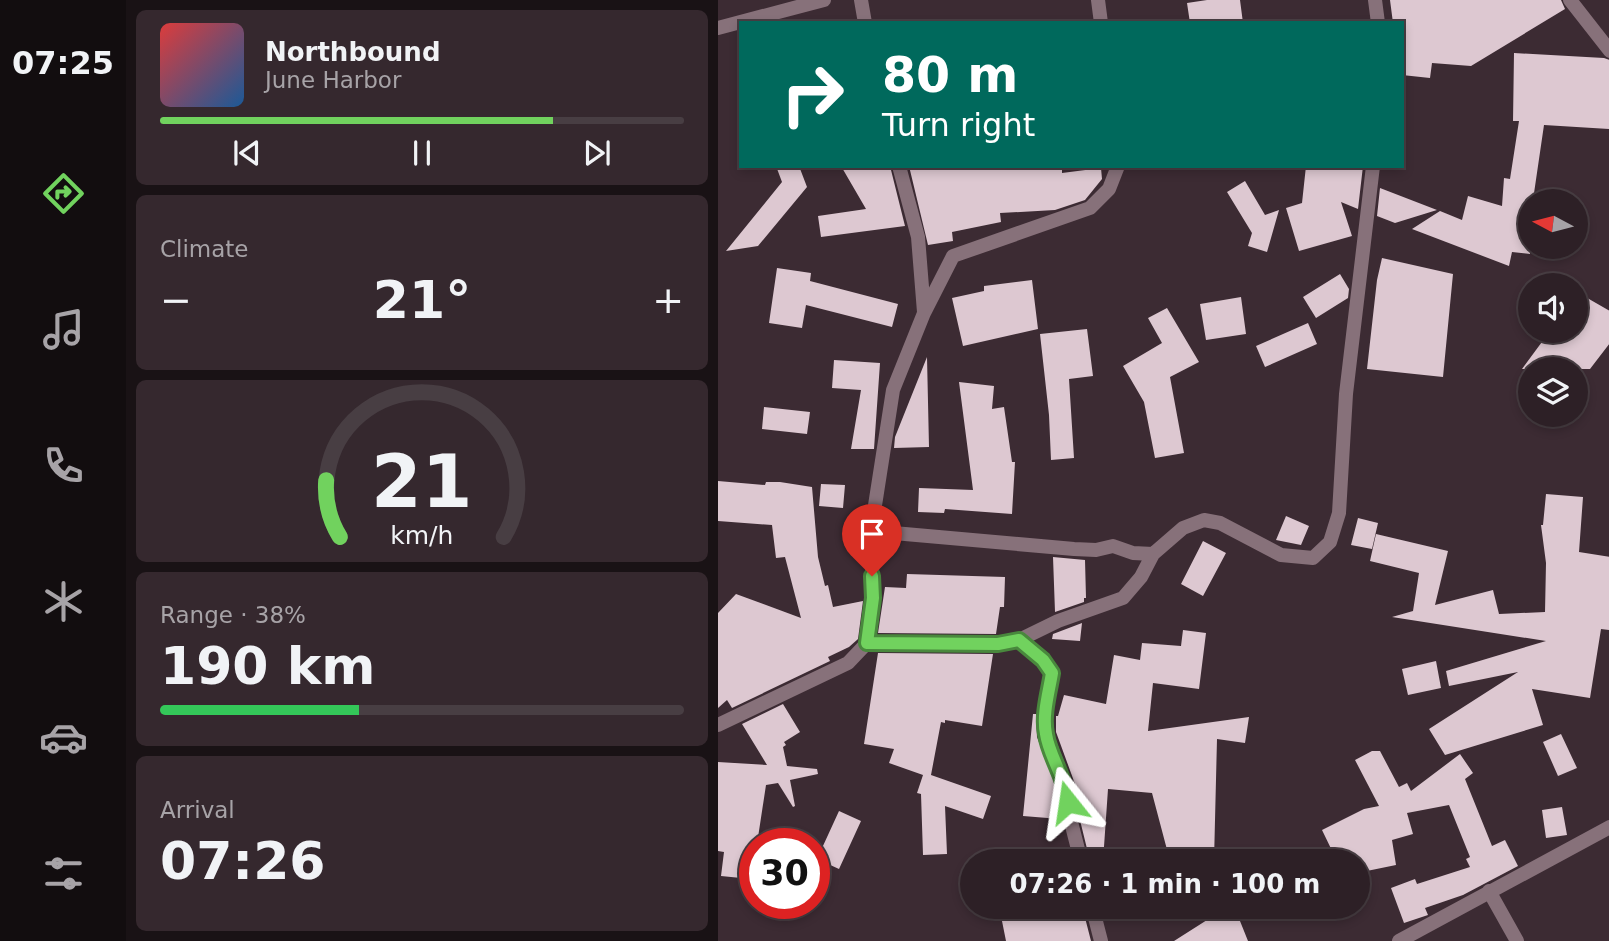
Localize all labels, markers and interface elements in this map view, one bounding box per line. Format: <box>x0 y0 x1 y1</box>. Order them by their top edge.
text: Northbound <box>265 37 441 67</box>
text: 07:25 <box>12 44 114 82</box>
text: 80 m <box>882 47 1018 104</box>
icon: right <box>767 49 858 140</box>
text: June Harbor <box>265 67 401 93</box>
text: Turn right <box>882 106 1035 144</box>
icon: previous <box>228 134 266 172</box>
icon: pause <box>403 134 441 172</box>
icon: next <box>578 134 616 172</box>
icon: directions <box>39 169 88 218</box>
north arrow <box>1518 189 1588 259</box>
map controls <box>1518 189 1588 427</box>
text: Climate <box>160 236 249 262</box>
text: 21° <box>373 270 471 330</box>
button: sound <box>1518 273 1588 343</box>
text: − <box>160 278 192 322</box>
text: + <box>652 278 684 322</box>
icon: music <box>39 305 88 354</box>
button: layers <box>1518 357 1588 427</box>
text: 21 <box>371 439 473 524</box>
icon: phone <box>39 441 88 490</box>
pin <box>842 504 902 576</box>
icon: arrive <box>853 515 891 553</box>
text: km/h <box>390 520 454 549</box>
icon: climate <box>39 577 88 626</box>
text: Range · 38% <box>160 602 306 628</box>
text: 190 km <box>160 636 375 696</box>
icon: car <box>39 713 88 762</box>
position arrow <box>1031 765 1105 839</box>
text: Arrival <box>160 797 235 823</box>
speed limit sign: 30 <box>739 828 830 919</box>
text: 07:26 <box>160 831 326 891</box>
icon: filters <box>39 849 88 898</box>
text: 07:26 · 1 min · 100 m <box>1010 869 1320 899</box>

